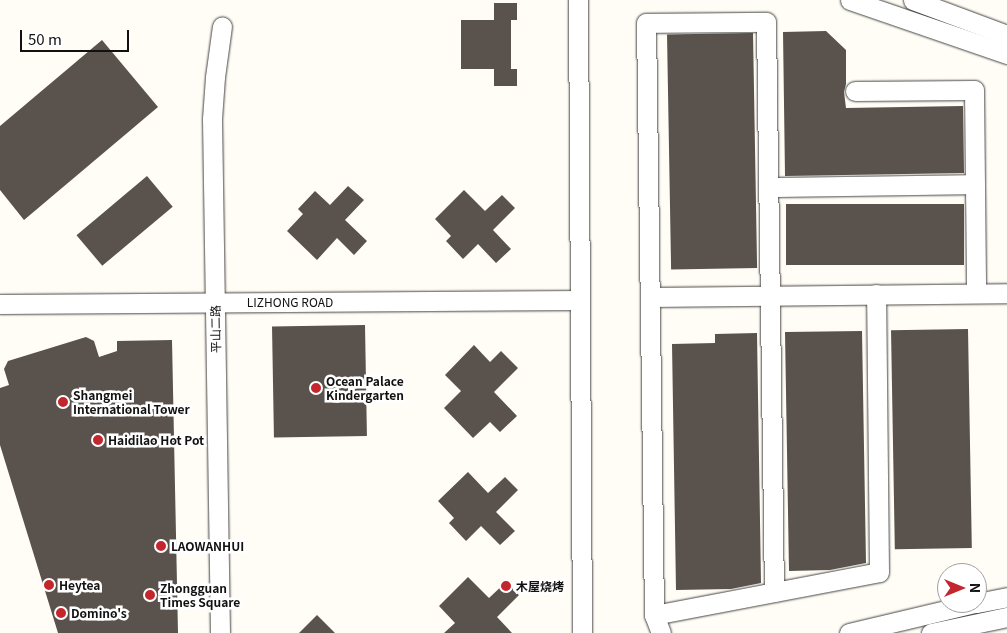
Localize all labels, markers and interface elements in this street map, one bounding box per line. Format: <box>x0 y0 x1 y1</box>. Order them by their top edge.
scale bar <box>22 20 131 52</box>
text: 50 m <box>28 28 62 49</box>
street label: LIZHONG ROAD <box>247 295 333 309</box>
street label: 平山二路 <box>207 305 223 353</box>
place label: Ocean Palace Kindergarten <box>326 374 404 402</box>
marker: Ocean Palace Kindergarten <box>310 382 322 394</box>
place label: Shangmei International Tower <box>73 388 190 416</box>
marker: Shangmei International Tower <box>57 396 69 408</box>
place label: Haidilao Hot Pot <box>108 433 204 447</box>
marker: Haidilao Hot Pot <box>92 434 104 446</box>
place label: LAOWANHUI <box>171 539 244 553</box>
marker: LAOWANHUI <box>155 540 167 552</box>
north arrow <box>937 563 987 613</box>
place label: Heytea <box>59 578 100 592</box>
marker: Heytea <box>43 579 55 591</box>
place label: 木屋烧烤 <box>516 579 564 593</box>
marker: 木屋烧烤 <box>500 580 512 592</box>
place label: Zhongguan Times Square <box>160 581 240 609</box>
text: N <box>966 583 986 593</box>
marker: Zhongguan Times Square <box>144 589 156 601</box>
place label: Domino's <box>71 606 127 620</box>
marker: Domino's <box>55 607 67 619</box>

